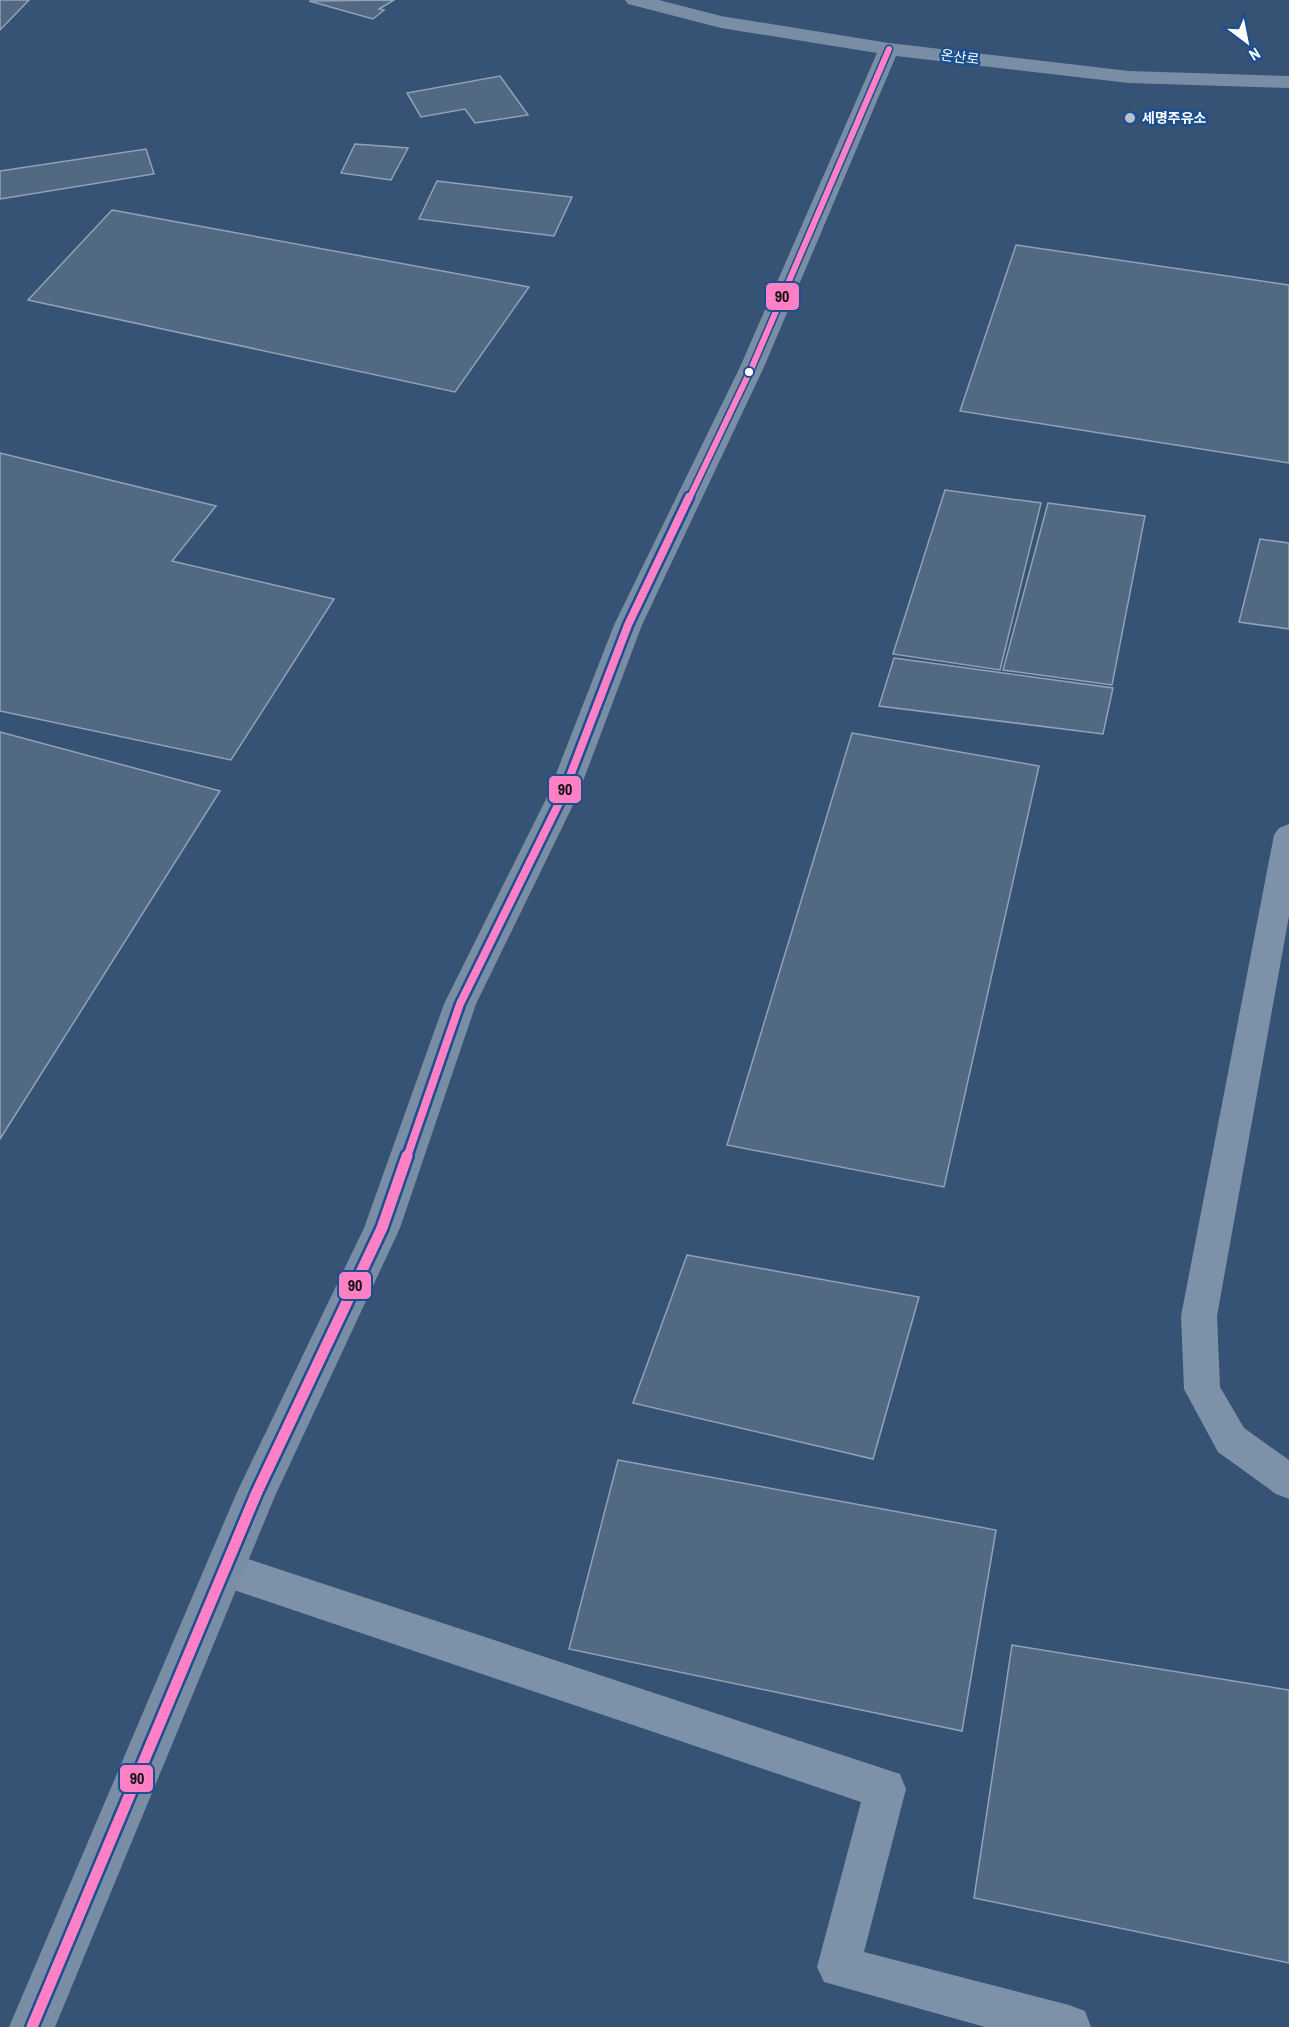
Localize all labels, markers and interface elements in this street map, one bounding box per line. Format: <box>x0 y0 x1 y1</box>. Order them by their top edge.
north arrow <box>1217 12 1277 72</box>
text: N <box>1245 43 1265 67</box>
street label: 온산로 <box>940 46 980 68</box>
place label: 세명주유소 <box>1142 109 1207 127</box>
marker: 세명주유소 <box>1123 111 1137 125</box>
line badge: 90 <box>765 282 800 311</box>
text: 90 <box>775 285 789 307</box>
unlabelled marker <box>743 366 755 378</box>
line badge: 90 <box>548 775 582 804</box>
text: 90 <box>558 778 572 800</box>
line badge: 90 <box>338 1271 372 1300</box>
text: 90 <box>348 1274 362 1296</box>
line badge: 90 <box>119 1764 154 1793</box>
text: 90 <box>130 1767 144 1789</box>

